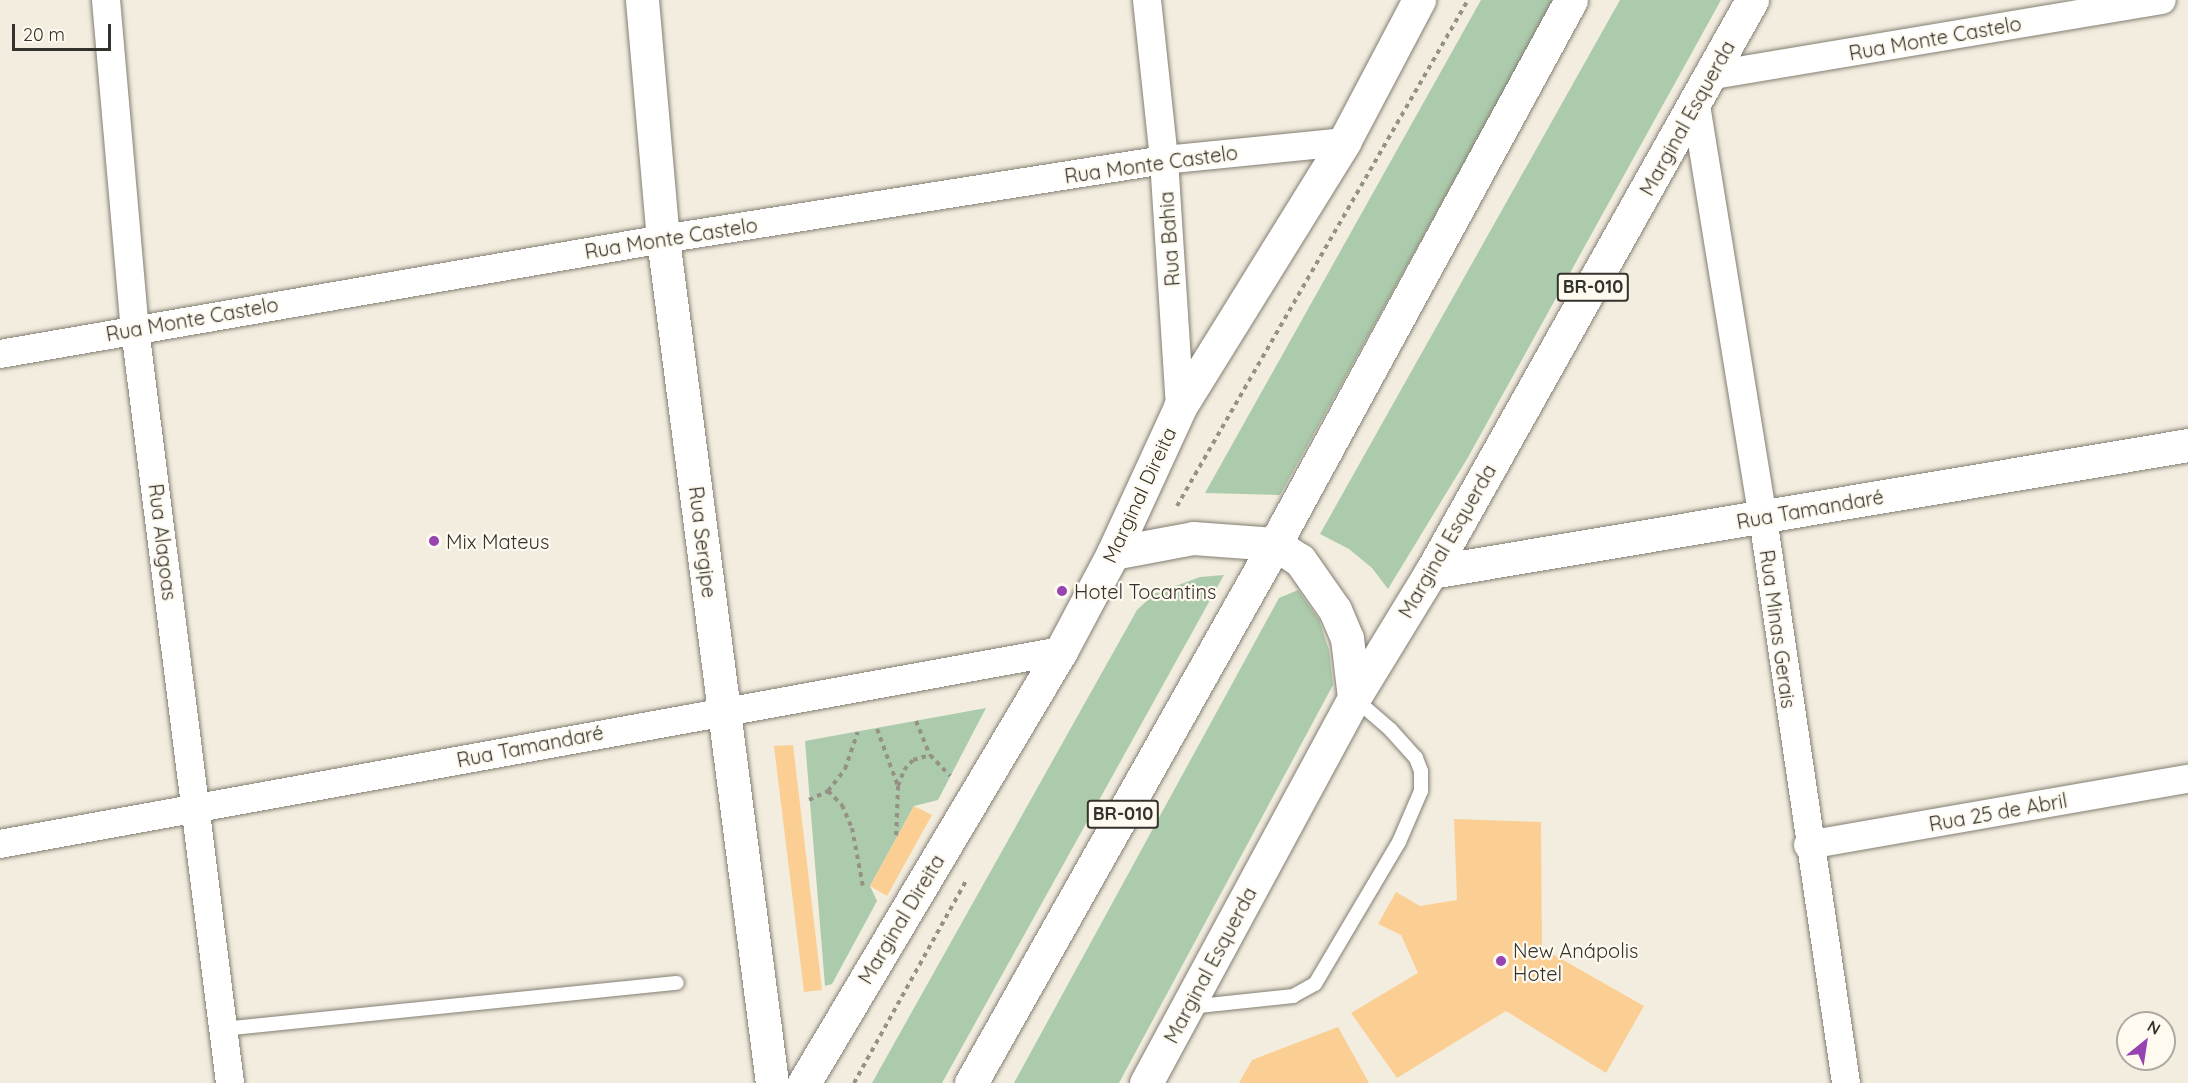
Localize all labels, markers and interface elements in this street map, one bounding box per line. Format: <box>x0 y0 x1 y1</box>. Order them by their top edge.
street label: Rua Monte Castelo <box>1847 11 2023 65</box>
scale bar <box>15 12 114 50</box>
text: 20 m <box>23 23 65 46</box>
street label: Marginal Esquerda <box>1634 36 1740 200</box>
street label: Rua Monte Castelo <box>1063 140 1239 188</box>
street label: Rua Bahia <box>1154 191 1184 287</box>
street label: Rua Monte Castelo <box>583 212 759 264</box>
road number: BR-010 <box>1556 272 1630 302</box>
street label: Rua Monte Castelo <box>104 292 280 346</box>
street label: Marginal Direita <box>1097 423 1181 567</box>
street label: Marginal Esquerda <box>1393 460 1501 622</box>
street label: Rua Alagoas <box>144 482 182 602</box>
street label: Rua Tamandaré <box>1735 484 1885 534</box>
street label: Rua Sergipe <box>684 485 722 599</box>
place label: Mix Mateus <box>446 529 549 553</box>
marker: Mix Mateus <box>427 534 441 548</box>
street label: Rua Minas Gerais <box>1755 548 1801 710</box>
place label: Hotel Tocantins <box>1074 579 1216 603</box>
marker: Hotel Tocantins <box>1055 584 1069 598</box>
street label: Rua Tamandaré <box>455 720 605 772</box>
street label: Rua 25 de Abril <box>1927 788 2069 836</box>
road number: BR-010 <box>1086 799 1160 829</box>
street label: Marginal Direita <box>853 850 949 988</box>
street label: Marginal Esquerda <box>1159 883 1261 1047</box>
place label: New Anápolis Hotel <box>1513 938 1638 985</box>
marker: New Anápolis Hotel <box>1494 954 1508 968</box>
north arrow <box>2116 1011 2176 1071</box>
text: N <box>2144 1016 2164 1039</box>

